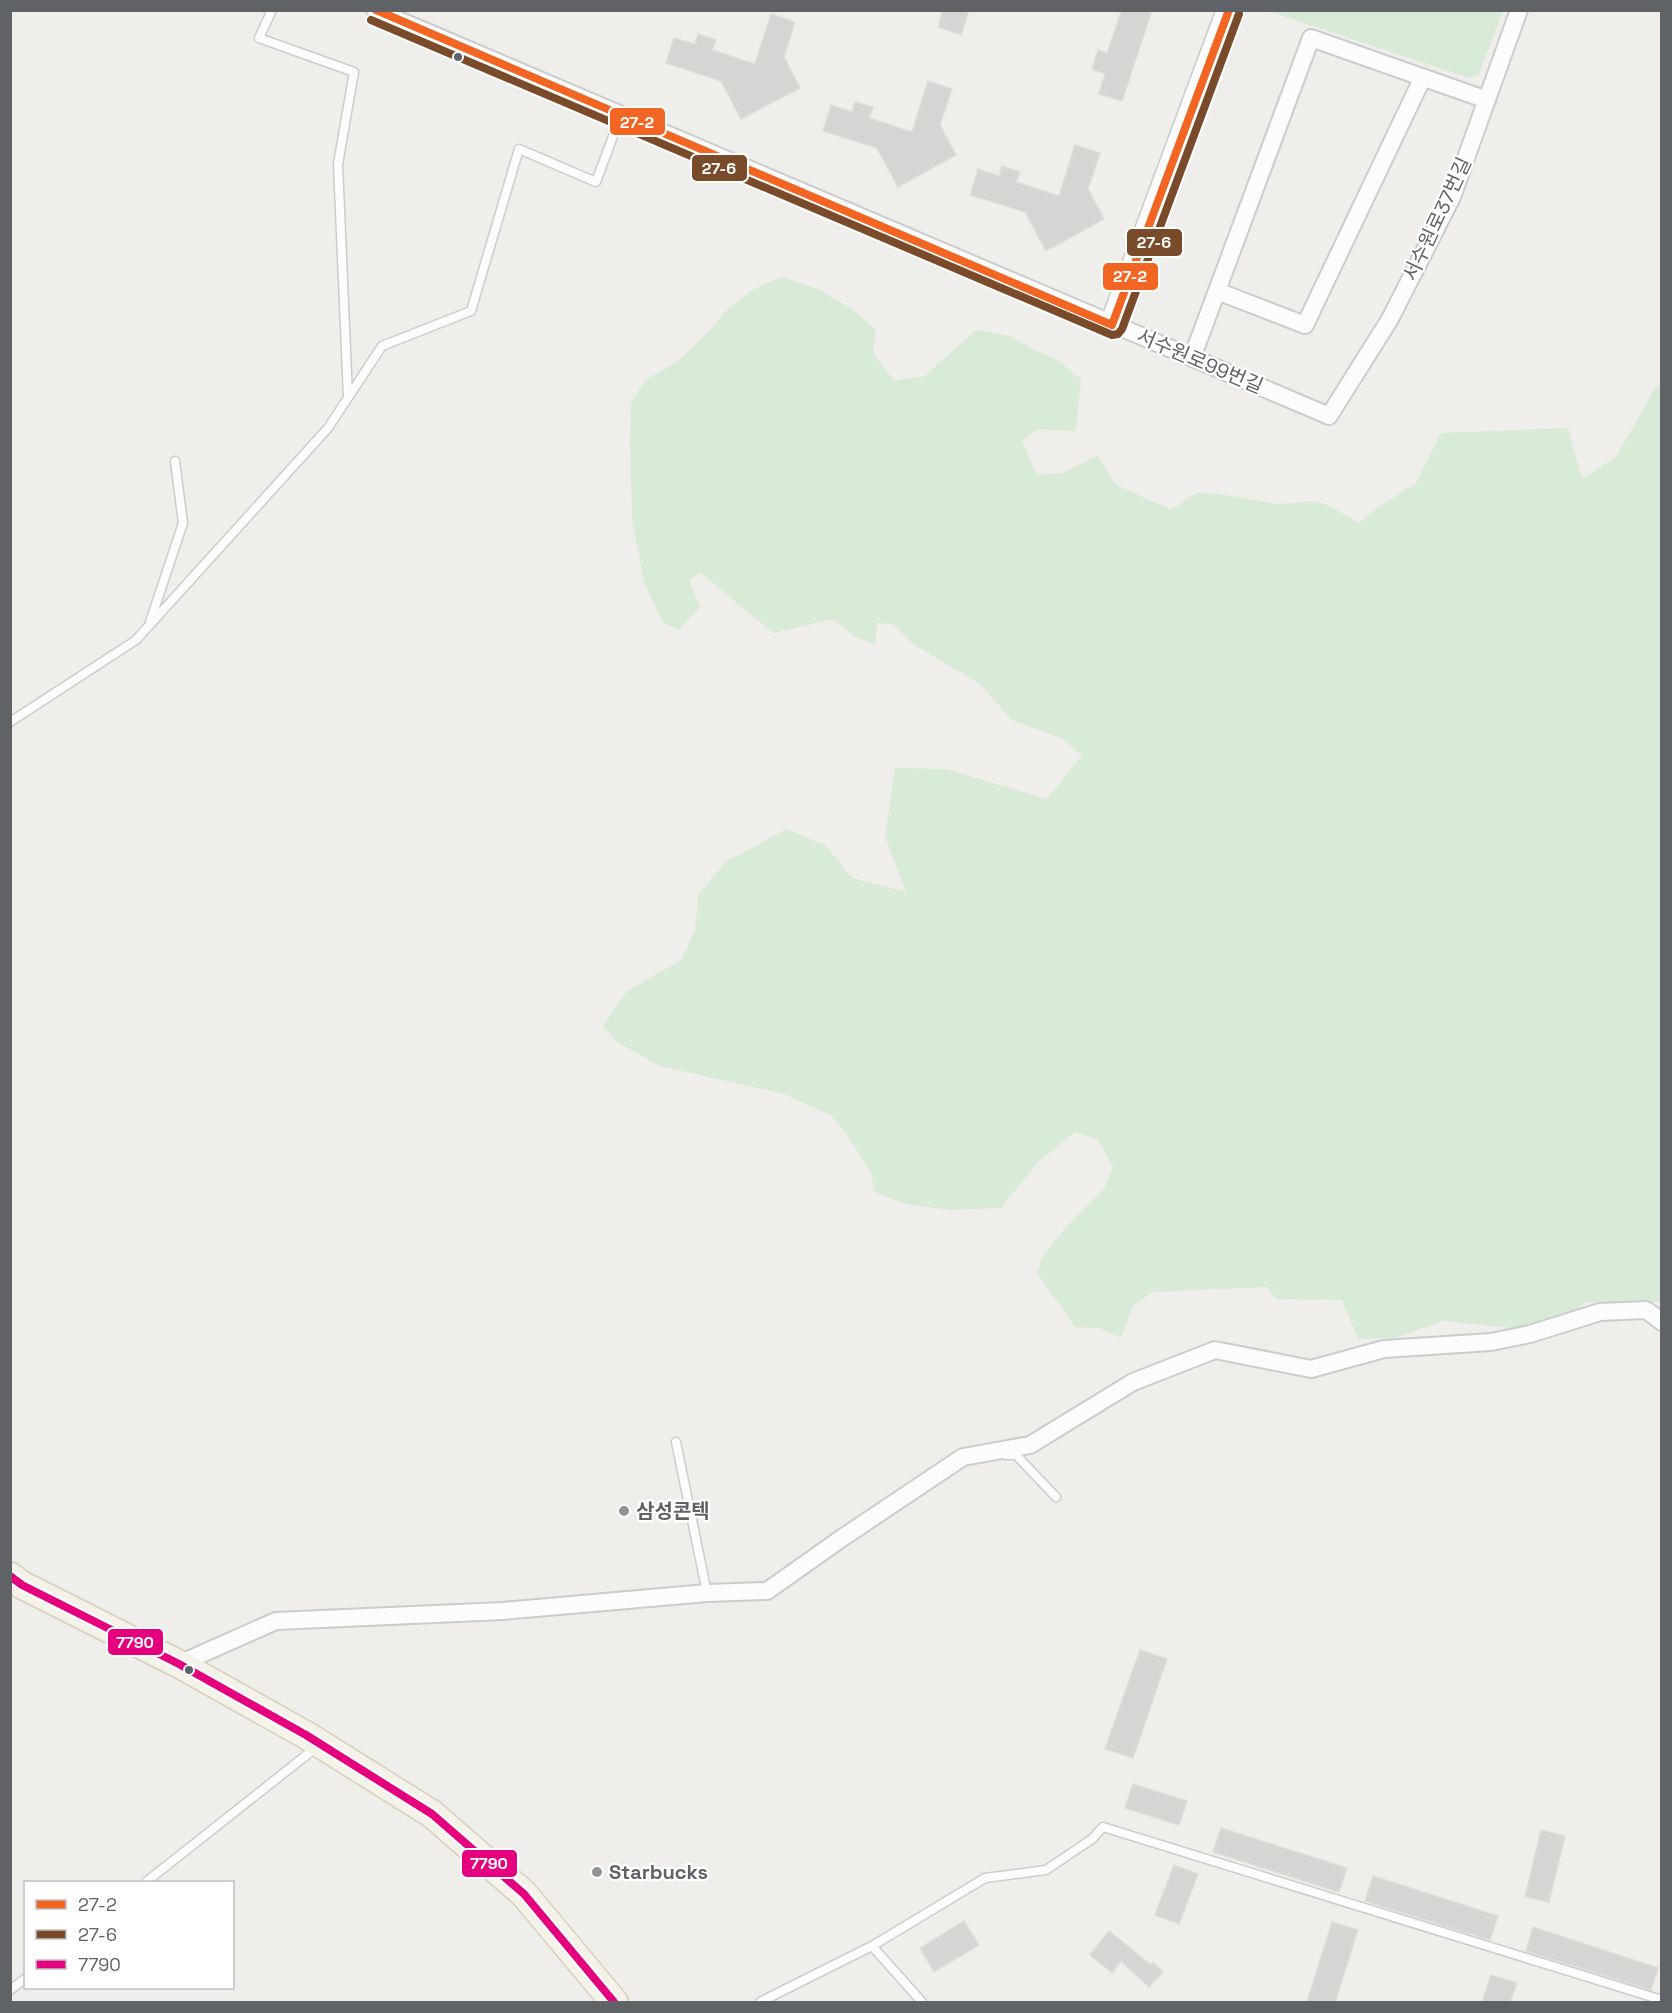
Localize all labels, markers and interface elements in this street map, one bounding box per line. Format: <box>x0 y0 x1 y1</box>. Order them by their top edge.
unlabelled marker <box>452 51 464 63</box>
line badge: 27-2 <box>609 107 666 136</box>
text: 27-2 <box>620 112 654 133</box>
street label: 서수원로37번길 <box>1397 153 1477 285</box>
line badge: 27-6 <box>691 154 748 182</box>
text: 27-6 <box>702 158 736 179</box>
line badge: 27-6 <box>1126 228 1183 257</box>
text: 27-6 <box>1137 232 1171 253</box>
line badge: 27-2 <box>1102 262 1159 291</box>
text: 27-2 <box>1113 266 1147 287</box>
street label: 서수원로99번길 <box>1133 323 1267 399</box>
place label: 삼성콘텍 <box>636 1498 710 1524</box>
marker: 삼성콘텍 <box>617 1504 631 1518</box>
line badge: 7790 <box>107 1628 164 1656</box>
text: 7790 <box>116 1632 154 1653</box>
unlabelled marker <box>183 1664 195 1676</box>
line badge: 7790 <box>461 1849 518 1878</box>
text: 7790 <box>470 1853 508 1874</box>
place label: Starbucks <box>609 1859 708 1885</box>
marker: Starbucks <box>590 1865 604 1879</box>
legend <box>24 1881 234 1989</box>
text: 27-2 <box>78 1893 117 1916</box>
text: 27-6 <box>78 1923 117 1946</box>
text: 7790 <box>78 1953 121 1976</box>

